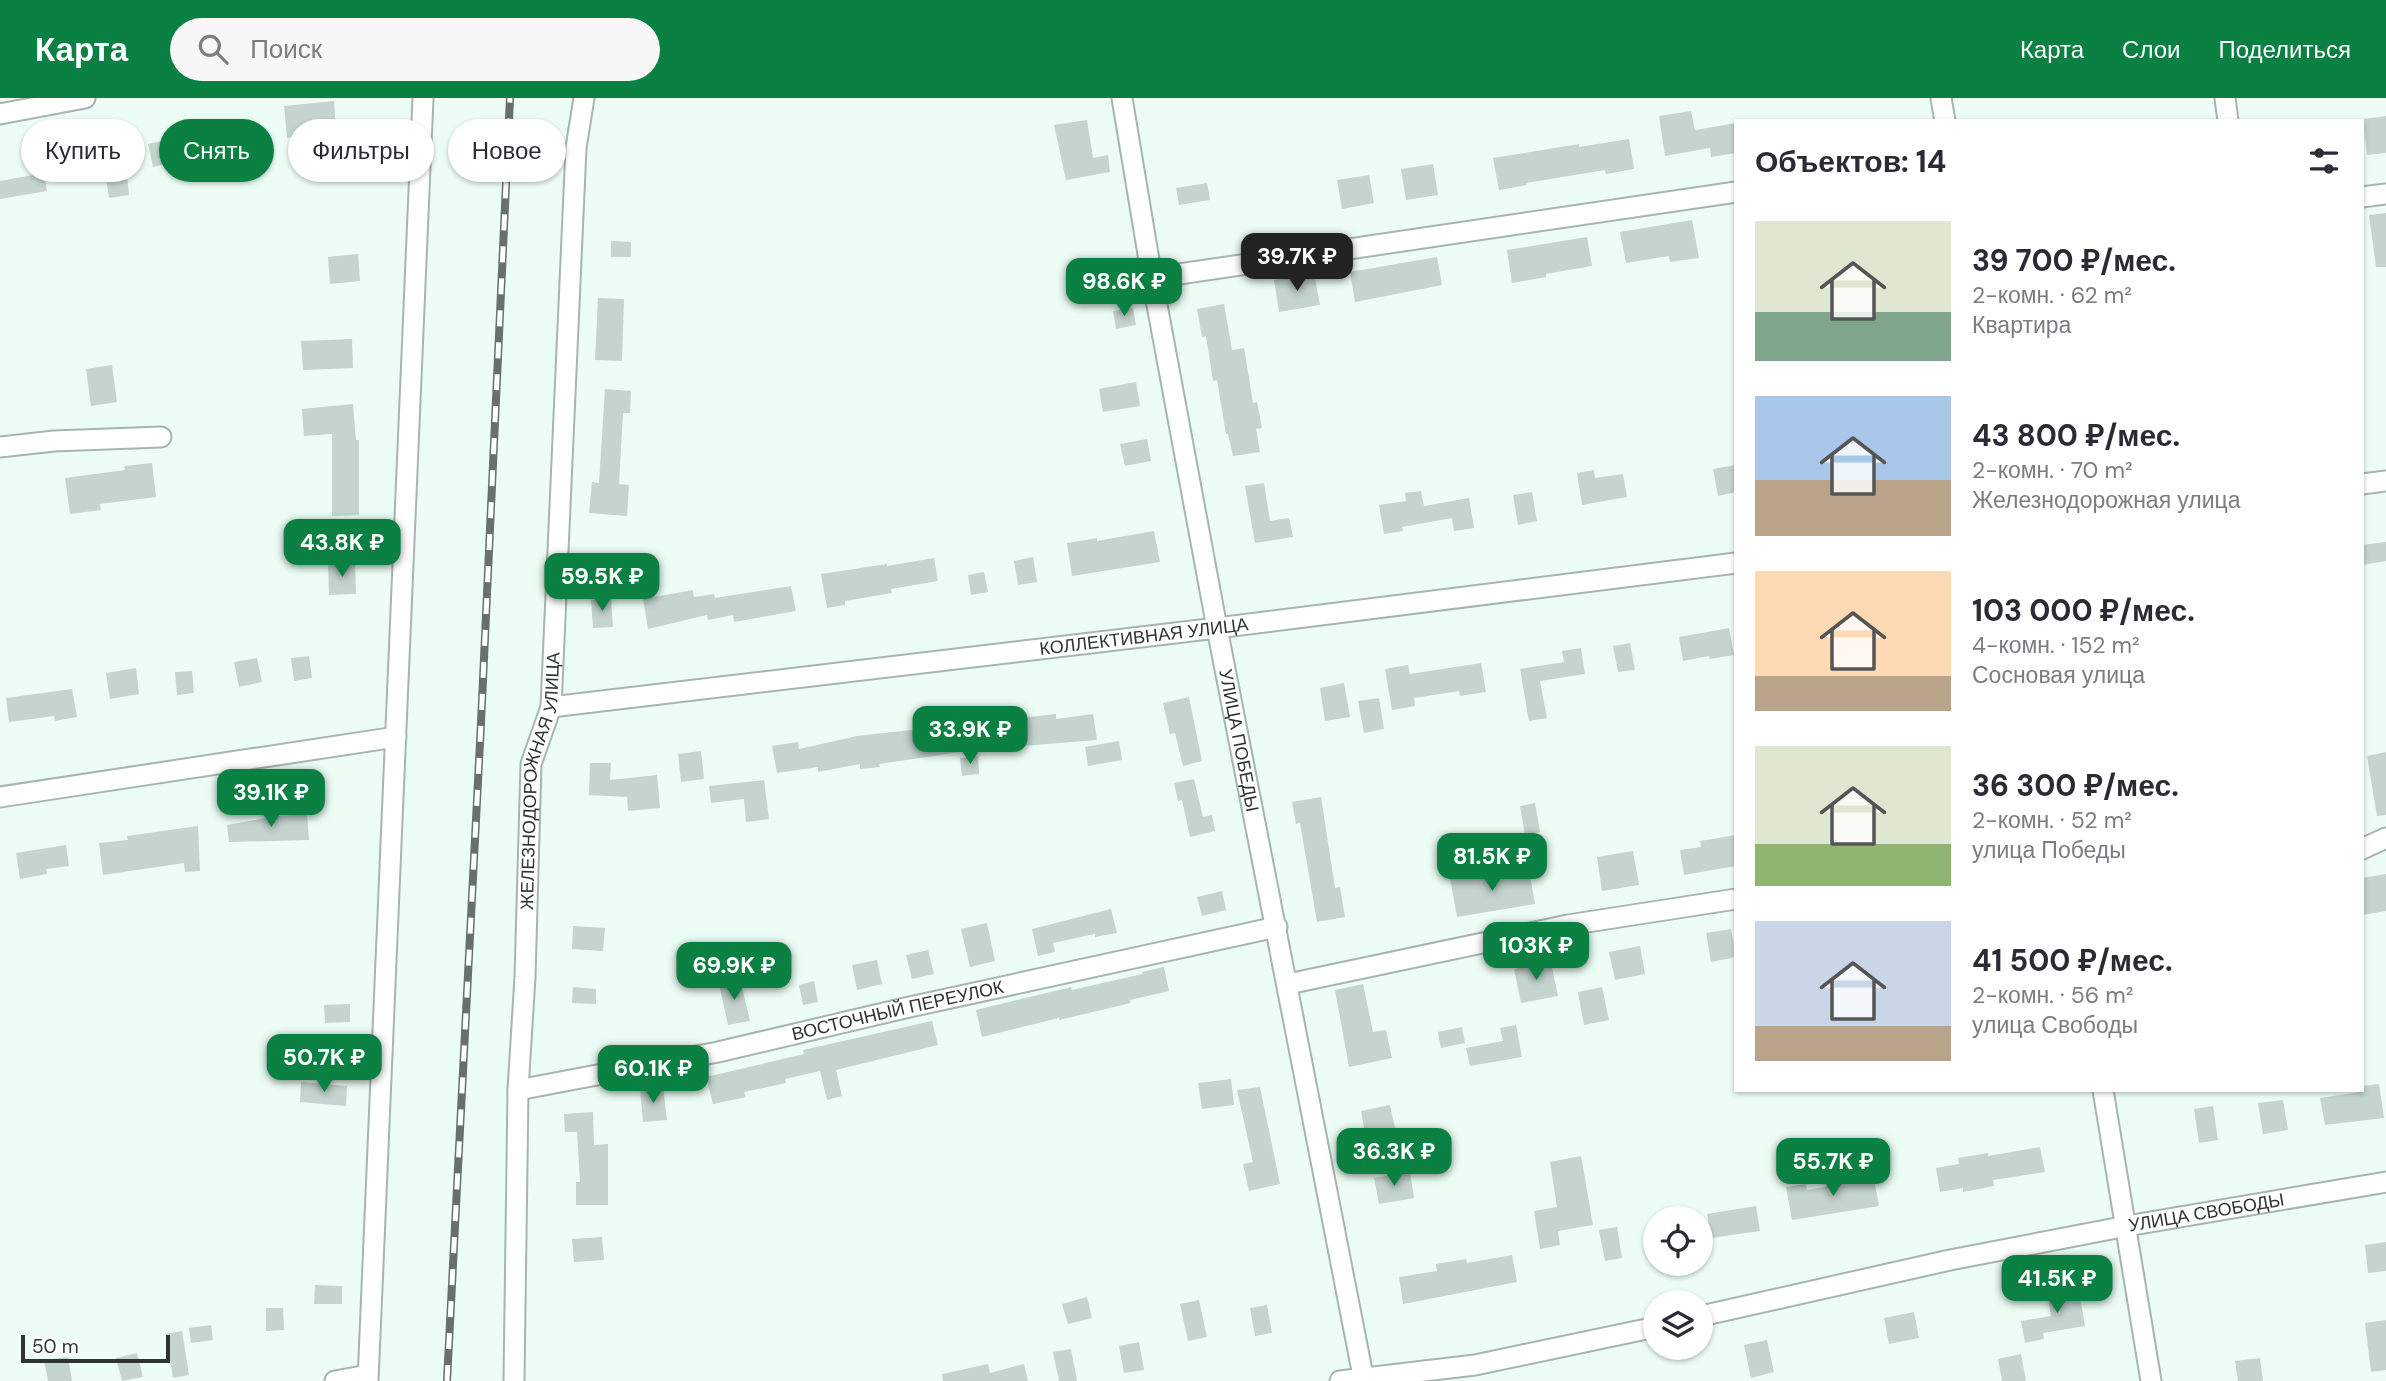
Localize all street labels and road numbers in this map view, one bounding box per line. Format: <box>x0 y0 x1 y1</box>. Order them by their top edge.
street label: КОЛЛЕКТИВНАЯ УЛИЦА <box>1038 612 1250 661</box>
street label: ЖЕЛЕЗНОДОРОЖНАЯ УЛИЦА <box>515 652 565 910</box>
street label: УЛИЦА ПОБЕДЫ <box>1213 667 1265 814</box>
street label: ВОСТОЧНЫЙ ПЕРЕУЛОК <box>789 975 1006 1046</box>
street label: УЛИЦА СВОБОДЫ <box>2127 1187 2286 1238</box>

